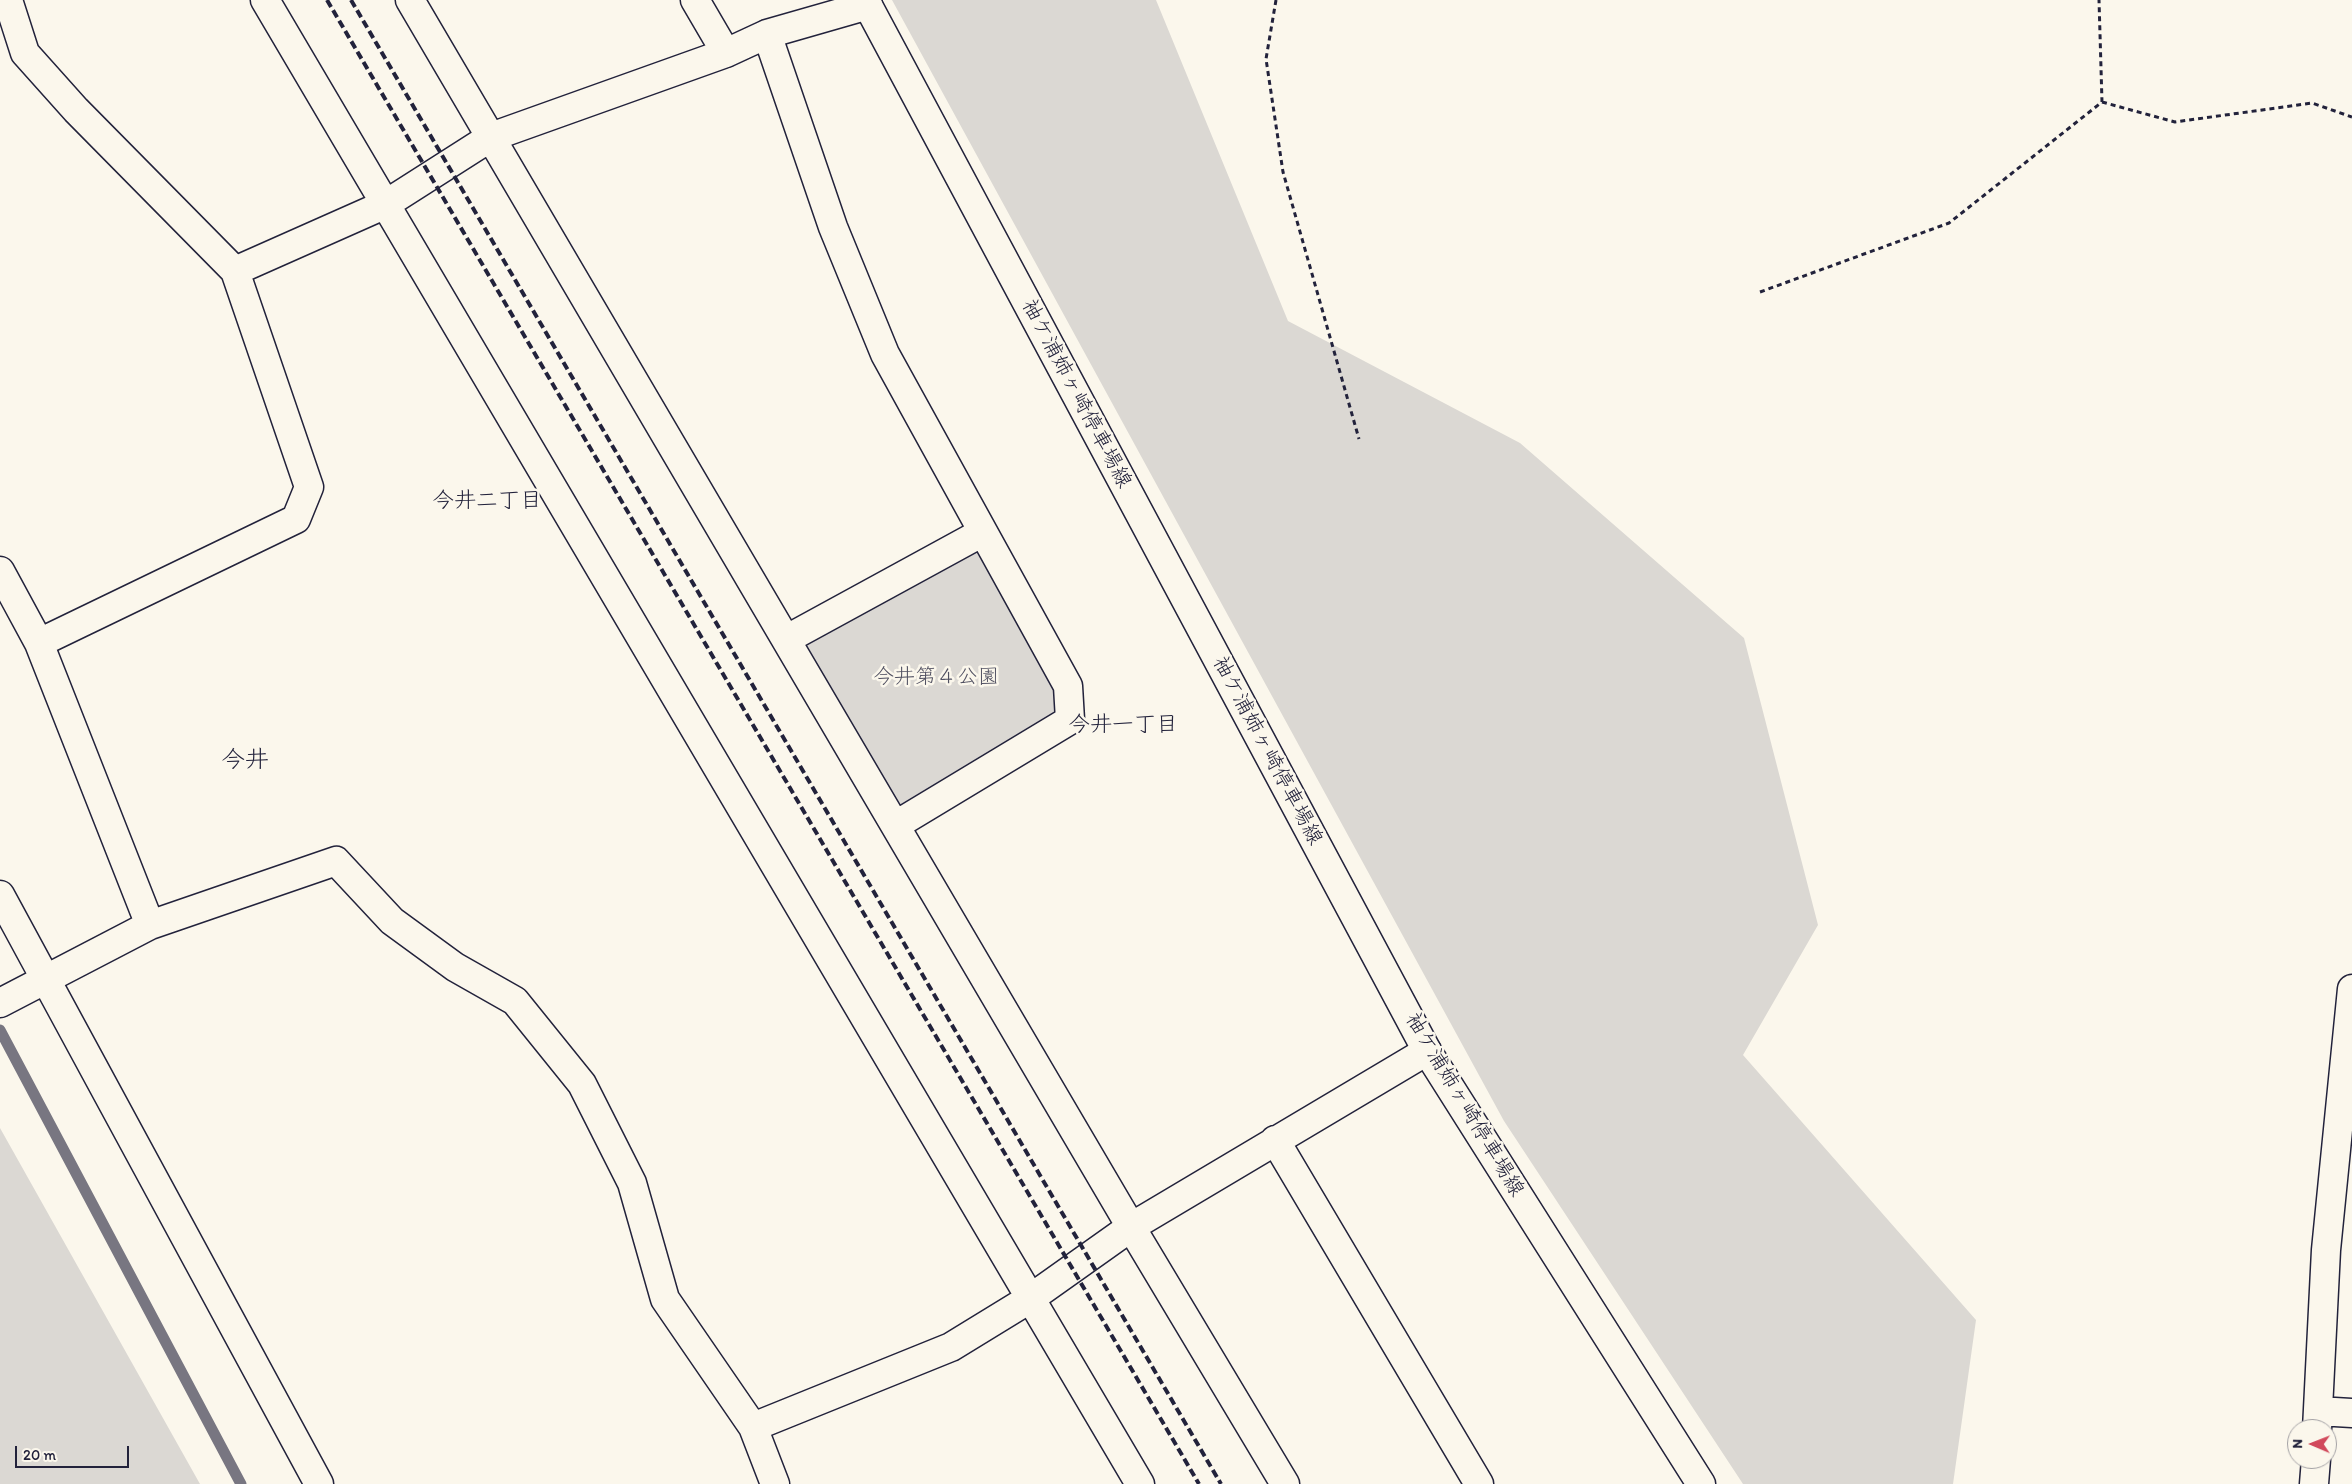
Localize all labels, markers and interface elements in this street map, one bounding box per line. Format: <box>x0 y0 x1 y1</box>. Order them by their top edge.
street label: 袖ケ浦姉ヶ崎停車場線 <box>1016 295 1136 493</box>
district label: 今井二丁目 <box>432 488 542 514</box>
street label: 袖ケ浦姉ヶ崎停車場線 <box>1207 652 1327 850</box>
park label: 今井第４公園 <box>873 665 999 691</box>
district label: 今井一丁目 <box>1068 712 1178 738</box>
district label: 今井 <box>221 747 269 775</box>
street label: 袖ケ浦姉ヶ崎停車場線 <box>1399 1009 1529 1201</box>
north arrow <box>2287 1419 2337 1469</box>
scale bar <box>18 1436 131 1468</box>
text: N <box>2289 1439 2306 1449</box>
text: 20 m <box>23 1446 56 1464</box>

